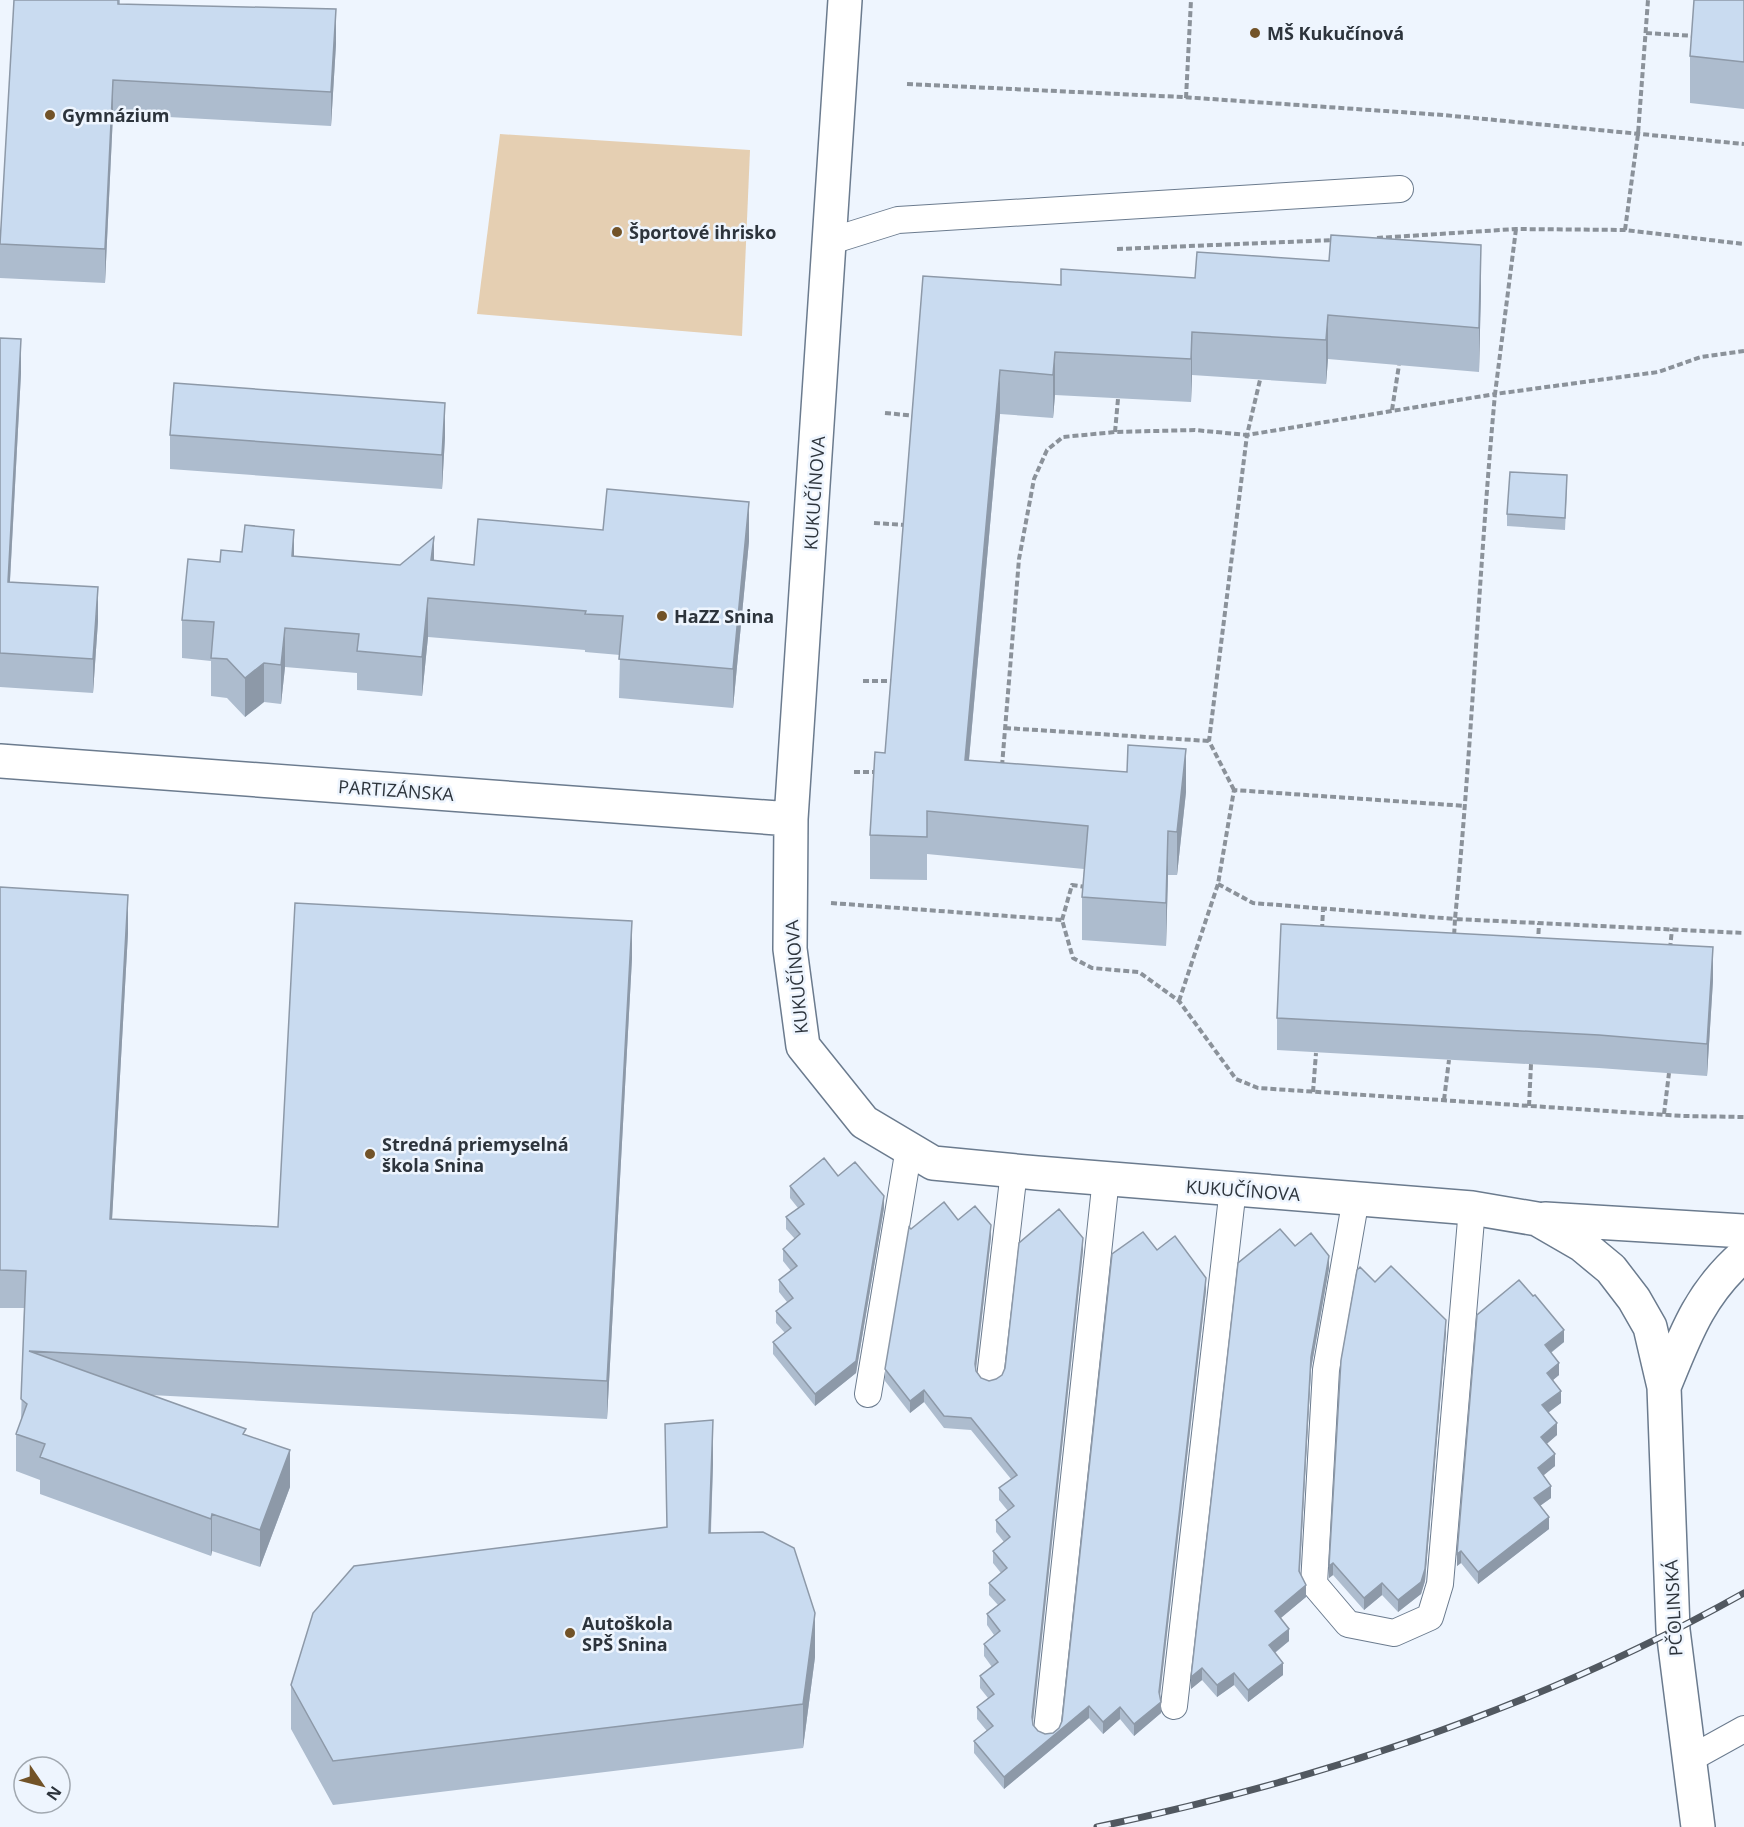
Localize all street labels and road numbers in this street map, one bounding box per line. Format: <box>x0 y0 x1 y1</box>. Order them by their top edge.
street label: KUKUČÍNOVA <box>798 435 830 551</box>
street label: PARTIZÁNSKA <box>337 774 455 806</box>
street label: KUKUČÍNOVA <box>779 918 813 1035</box>
street label: KUKUČÍNOVA <box>1185 1174 1301 1206</box>
street label: PČOLINSKÁ <box>1658 1559 1688 1657</box>

